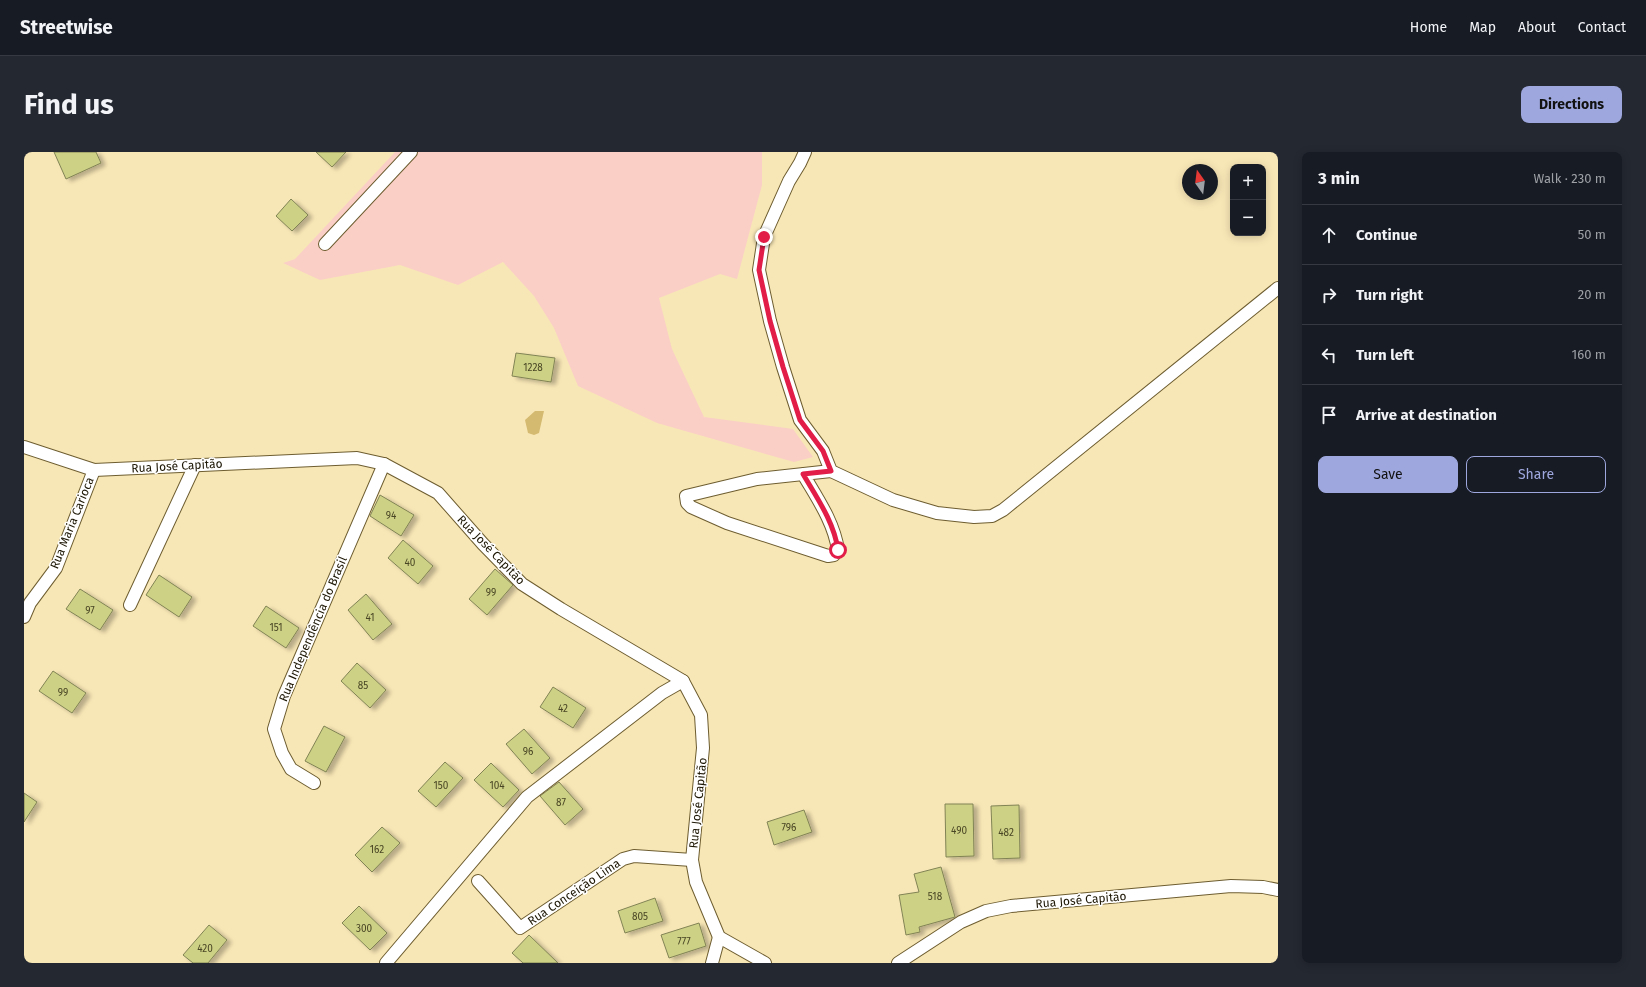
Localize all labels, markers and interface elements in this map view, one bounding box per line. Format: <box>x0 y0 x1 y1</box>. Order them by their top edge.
text: Streetwise <box>20 16 113 39</box>
text: Home <box>1410 19 1447 36</box>
text: Map <box>1469 19 1496 36</box>
text: About <box>1518 19 1556 36</box>
text: Contact <box>1578 19 1626 36</box>
button: Directions <box>1521 86 1622 123</box>
text: Find us <box>24 88 114 121</box>
north arrow <box>1182 164 1218 200</box>
map controls <box>1230 164 1266 236</box>
button: + <box>1230 164 1266 200</box>
text: 3 min <box>1318 168 1360 189</box>
text: Walk · 230 m <box>1534 171 1606 186</box>
button: − <box>1230 200 1266 236</box>
icon: ahead <box>1318 224 1340 246</box>
text: Continue <box>1356 226 1417 244</box>
text: 50 m <box>1578 227 1606 242</box>
route end <box>755 228 773 246</box>
icon: right <box>1318 284 1340 306</box>
text: Turn right <box>1356 286 1423 304</box>
text: 20 m <box>1578 287 1606 302</box>
icon: left <box>1318 344 1340 366</box>
text: Turn left <box>1356 346 1414 364</box>
text: 160 m <box>1572 347 1606 362</box>
house number: 1228 <box>523 362 543 374</box>
icon: arrive <box>1318 404 1340 426</box>
text: Arrive at destination <box>1356 406 1497 424</box>
button: Save <box>1318 456 1458 493</box>
button: Share <box>1466 456 1606 493</box>
street label: Rua José Capitão <box>131 457 223 475</box>
street label: Rua Maria Carioca <box>47 475 97 571</box>
house number: 94 <box>386 510 397 522</box>
street label: Rua José Capitão <box>454 512 528 588</box>
route start <box>829 541 847 559</box>
street label: Rua Independência do Brasil <box>276 554 350 704</box>
house number: 40 <box>405 557 416 569</box>
house number: 99 <box>486 587 496 599</box>
house number: 97 <box>85 605 95 617</box>
house number: 41 <box>365 612 375 624</box>
house number: 151 <box>269 622 283 634</box>
house number: 85 <box>358 680 368 692</box>
house number: 99 <box>58 687 68 699</box>
house number: 42 <box>558 703 568 715</box>
house number: 96 <box>523 746 533 758</box>
street label: Rua José Capitão <box>686 757 710 849</box>
house number: 150 <box>434 780 449 792</box>
house number: 104 <box>489 780 505 792</box>
house number: 87 <box>556 797 566 809</box>
house number: 796 <box>782 822 796 834</box>
house number: 490 <box>951 825 967 837</box>
house number: 482 <box>998 827 1014 839</box>
house number: 162 <box>370 844 384 856</box>
street label: Rua Conceição Lima <box>525 856 623 928</box>
street label: Rua José Capitão <box>1035 889 1127 911</box>
house number: 518 <box>928 891 943 903</box>
house number: 805 <box>632 911 648 923</box>
house number: 300 <box>356 923 372 935</box>
house number: 777 <box>677 936 691 948</box>
house number: 420 <box>197 943 213 955</box>

